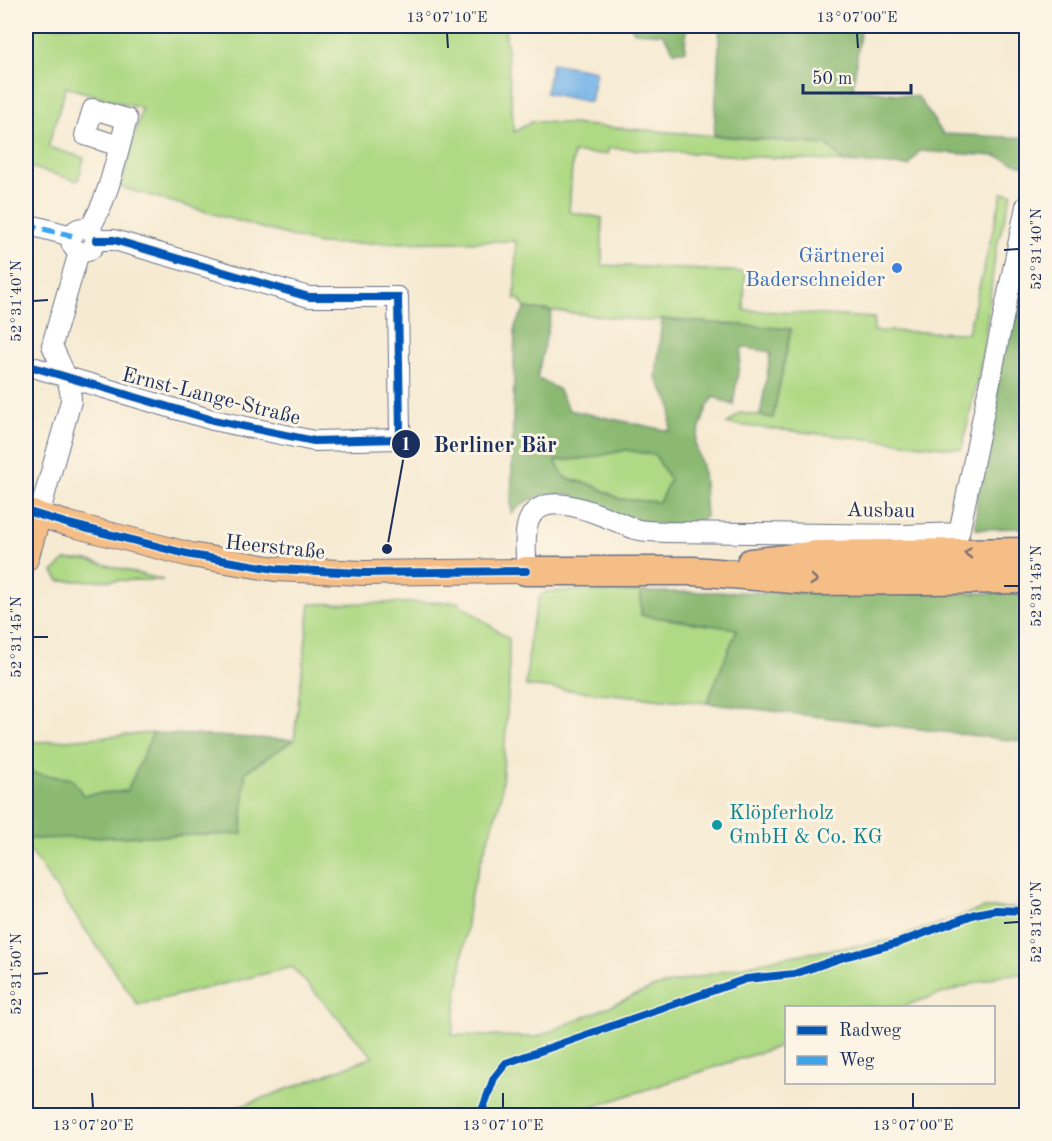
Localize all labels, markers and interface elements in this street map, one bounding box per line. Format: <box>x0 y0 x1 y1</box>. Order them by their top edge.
text: 13°07'10"E <box>407 11 487 26</box>
text: 13°07'00"E <box>817 11 897 26</box>
scale bar <box>803 57 911 95</box>
text: 50 m <box>812 70 852 88</box>
text: 52°31'40"N <box>1030 208 1045 290</box>
place label: Gärtnerei Baderschneider <box>745 246 885 291</box>
text: 52°31'40"N <box>10 260 25 342</box>
marker: Gärtnerei Baderschneider <box>890 261 904 275</box>
street label: Ernst-Lange-Straße <box>120 365 302 429</box>
callout: Berliner Bär <box>391 424 569 464</box>
text: Berliner Bär <box>433 435 557 457</box>
text: 1 <box>401 436 411 454</box>
street label: Ausbau <box>846 500 916 522</box>
street label: Heerstraße <box>224 532 326 564</box>
text: 52°31'45"N <box>1030 545 1045 627</box>
one-way arrow <box>964 547 973 559</box>
one-way arrow <box>809 574 818 587</box>
text: 52°31'45"N <box>10 596 25 678</box>
place label: Klöpferholz GmbH & Co. KG <box>729 803 883 848</box>
marker: Klöpferholz GmbH & Co. KG <box>710 818 724 832</box>
text: 52°31'50"N <box>1030 881 1045 963</box>
text: 52°31'50"N <box>10 933 25 1015</box>
legend <box>785 1006 995 1084</box>
text: Radweg <box>839 1022 902 1040</box>
text: Weg <box>839 1052 875 1070</box>
text: 13°07'20"E <box>53 1119 133 1134</box>
text: 13°07'10"E <box>463 1119 543 1134</box>
text: 13°07'00"E <box>873 1119 953 1134</box>

